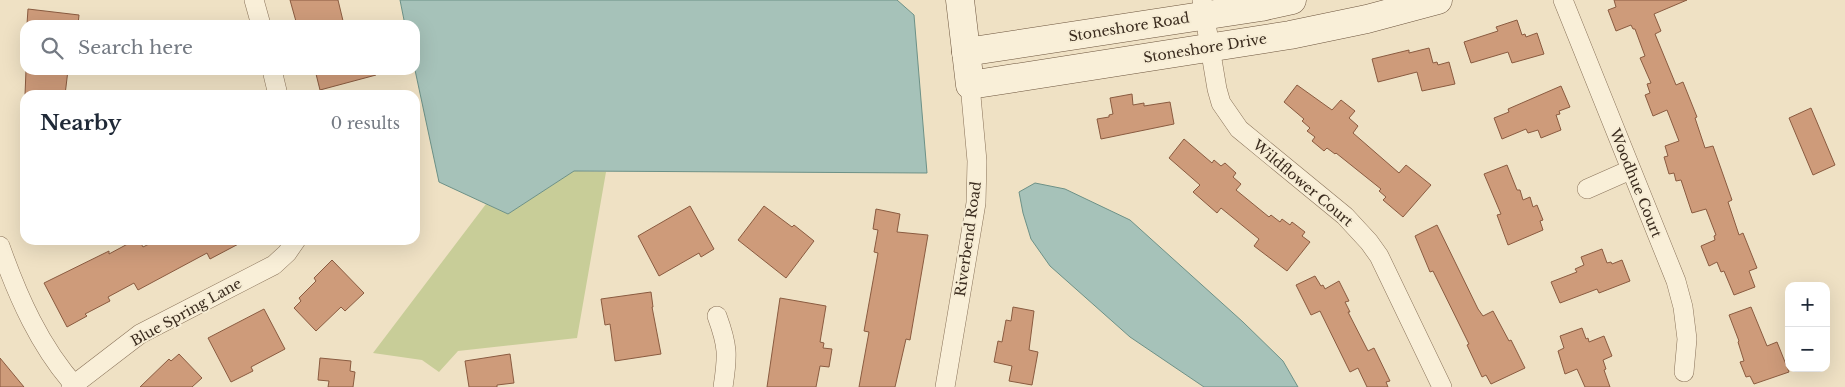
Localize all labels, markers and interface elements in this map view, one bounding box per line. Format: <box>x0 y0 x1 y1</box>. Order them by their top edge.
street label: Stoneshore Road <box>1067 8 1191 45</box>
search box <box>20 20 420 75</box>
street label: Stoneshore Drive <box>1142 29 1268 67</box>
icon: search <box>38 34 66 62</box>
text: Search here <box>78 36 193 59</box>
text: Nearby <box>40 110 121 136</box>
text: 0 results <box>331 113 400 133</box>
street label: Woodhue Court <box>1606 125 1666 241</box>
street label: Wildflower Court <box>1248 135 1357 231</box>
street label: Riverbend Road <box>951 180 985 298</box>
street label: Blue Spring Lane <box>127 274 245 350</box>
map controls <box>1785 282 1830 372</box>
button: + <box>1785 282 1830 327</box>
button: − <box>1785 327 1830 372</box>

